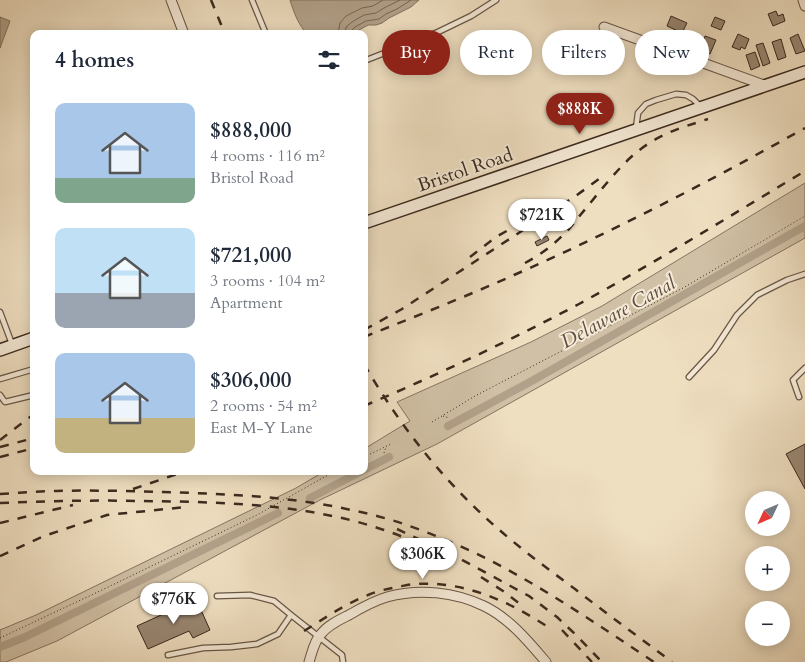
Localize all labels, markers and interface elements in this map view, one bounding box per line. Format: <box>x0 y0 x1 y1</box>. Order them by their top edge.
chip: Buy <box>382 30 450 75</box>
chip: Rent <box>460 30 532 75</box>
chip: Filters <box>542 30 625 75</box>
chip: New <box>635 30 709 75</box>
text: 4 homes <box>55 46 134 75</box>
icon: filters <box>315 46 343 74</box>
pin: $888K <box>545 92 615 135</box>
text: $888K <box>557 98 603 120</box>
text: $888,000 <box>210 116 291 145</box>
icon: home <box>95 123 155 183</box>
street label: Bristol Road <box>414 142 516 198</box>
text: 4 rooms · 116 m² <box>210 145 325 167</box>
text: Bristol Road <box>210 167 294 189</box>
pin: $721K <box>507 198 577 241</box>
text: $721K <box>519 204 565 226</box>
text: $721,000 <box>210 241 291 270</box>
icon: home <box>95 248 155 308</box>
water label: Delaware Canal <box>556 269 681 355</box>
text: 3 rooms · 104 m² <box>210 270 325 292</box>
text: Apartment <box>210 292 283 314</box>
text: $306,000 <box>210 366 291 395</box>
icon: home <box>95 373 155 433</box>
text: 2 rooms · 54 m² <box>210 395 317 417</box>
text: East M-Y Lane <box>210 417 313 439</box>
north arrow <box>745 491 790 536</box>
map controls <box>745 491 790 646</box>
pin: $306K <box>388 538 458 580</box>
text: $306K <box>400 543 446 565</box>
button: + <box>745 546 790 591</box>
pin: $776K <box>139 582 209 625</box>
text: $776K <box>151 588 197 610</box>
button: − <box>745 601 790 646</box>

